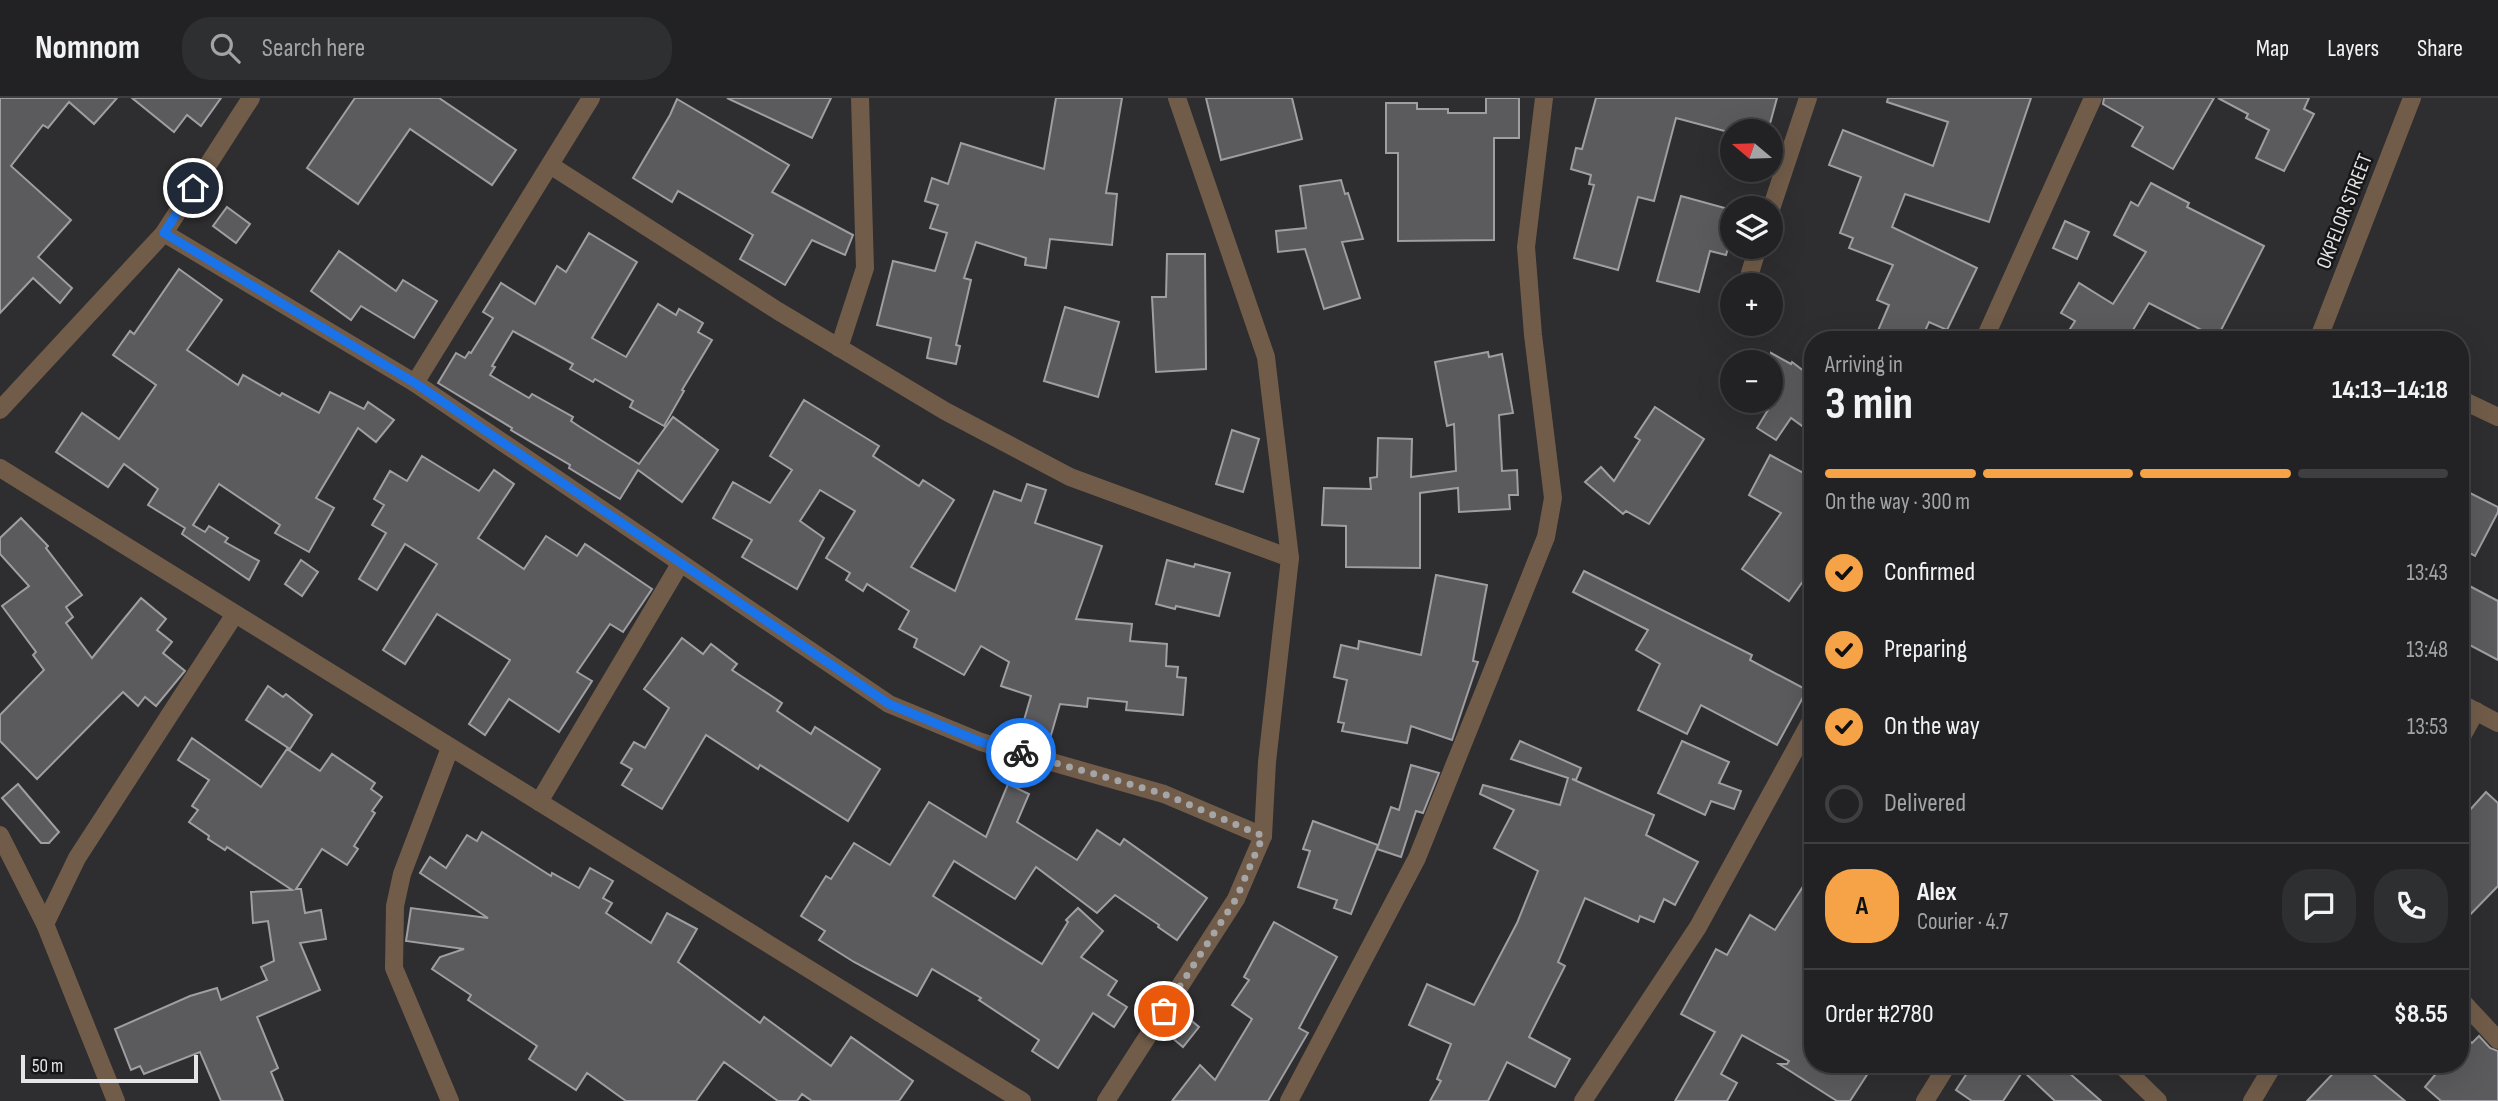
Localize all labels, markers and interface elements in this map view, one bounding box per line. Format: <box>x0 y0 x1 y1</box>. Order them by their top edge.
search box <box>182 17 672 80</box>
text: Nomnom <box>35 28 140 68</box>
icon: search <box>206 29 244 67</box>
text: Search here <box>262 33 365 64</box>
text: Map <box>2256 34 2289 63</box>
text: Layers <box>2327 34 2379 63</box>
text: Share <box>2417 34 2463 63</box>
north arrow <box>1720 119 1783 182</box>
map controls <box>1720 119 1783 413</box>
street label: OKPELOR STREET <box>2311 150 2378 272</box>
pin <box>163 158 223 218</box>
icon: home <box>174 169 212 207</box>
button: layers <box>1720 196 1783 259</box>
button: + <box>1720 273 1783 336</box>
button: − <box>1720 350 1783 413</box>
text: Arriving in <box>1825 351 1903 379</box>
text: 14:13–14:18 <box>2332 375 2448 406</box>
text: 3 min <box>1825 377 1913 432</box>
text: On the way · 300 m <box>1825 488 1970 516</box>
icon: check <box>1825 554 1863 592</box>
text: Confirmed <box>1884 557 1975 588</box>
text: 13:43 <box>2407 559 2448 587</box>
icon: check <box>1825 631 1863 669</box>
text: Preparing <box>1884 634 1967 665</box>
text: 13:48 <box>2406 636 2448 664</box>
icon: check <box>1825 708 1863 746</box>
text: On the way <box>1884 711 1980 742</box>
text: 13:53 <box>2407 713 2448 741</box>
courier <box>986 718 1056 788</box>
icon: bike <box>1002 734 1040 772</box>
text: Delivered <box>1884 788 1966 819</box>
button: chat <box>2282 869 2356 943</box>
button: phone <box>2374 869 2448 943</box>
text: Alex <box>1917 877 1957 908</box>
text: A <box>1856 891 1868 922</box>
text: Courier · 4.7 <box>1917 908 2008 936</box>
pin <box>1134 981 1194 1041</box>
icon: bag <box>1145 992 1183 1030</box>
text: Order #2780 <box>1825 999 1934 1030</box>
text: $8.55 <box>2394 999 2448 1030</box>
scale bar <box>21 1052 198 1084</box>
text: 50 m <box>32 1055 63 1078</box>

